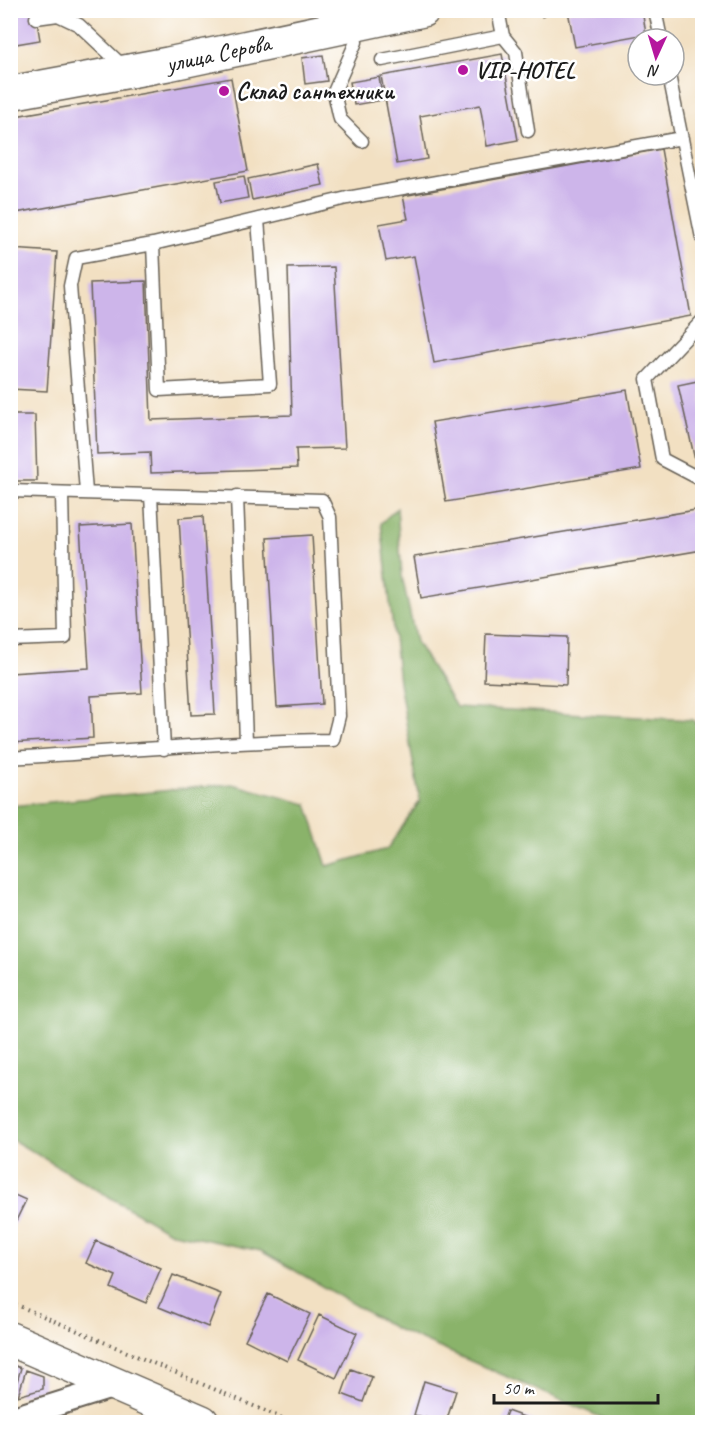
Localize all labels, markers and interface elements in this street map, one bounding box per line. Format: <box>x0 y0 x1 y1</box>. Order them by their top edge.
street label: улица Серова <box>161 27 275 79</box>
north arrow <box>626 27 686 87</box>
place label: VIP-HOTEL <box>475 55 577 85</box>
text: N <box>646 60 661 81</box>
marker: VIP-HOTEL <box>456 63 470 77</box>
place label: Склад сантехники <box>236 76 396 106</box>
marker: Склад сантехники <box>217 84 231 98</box>
scale bar <box>494 1367 658 1405</box>
text: 50 m <box>503 1377 536 1399</box>

